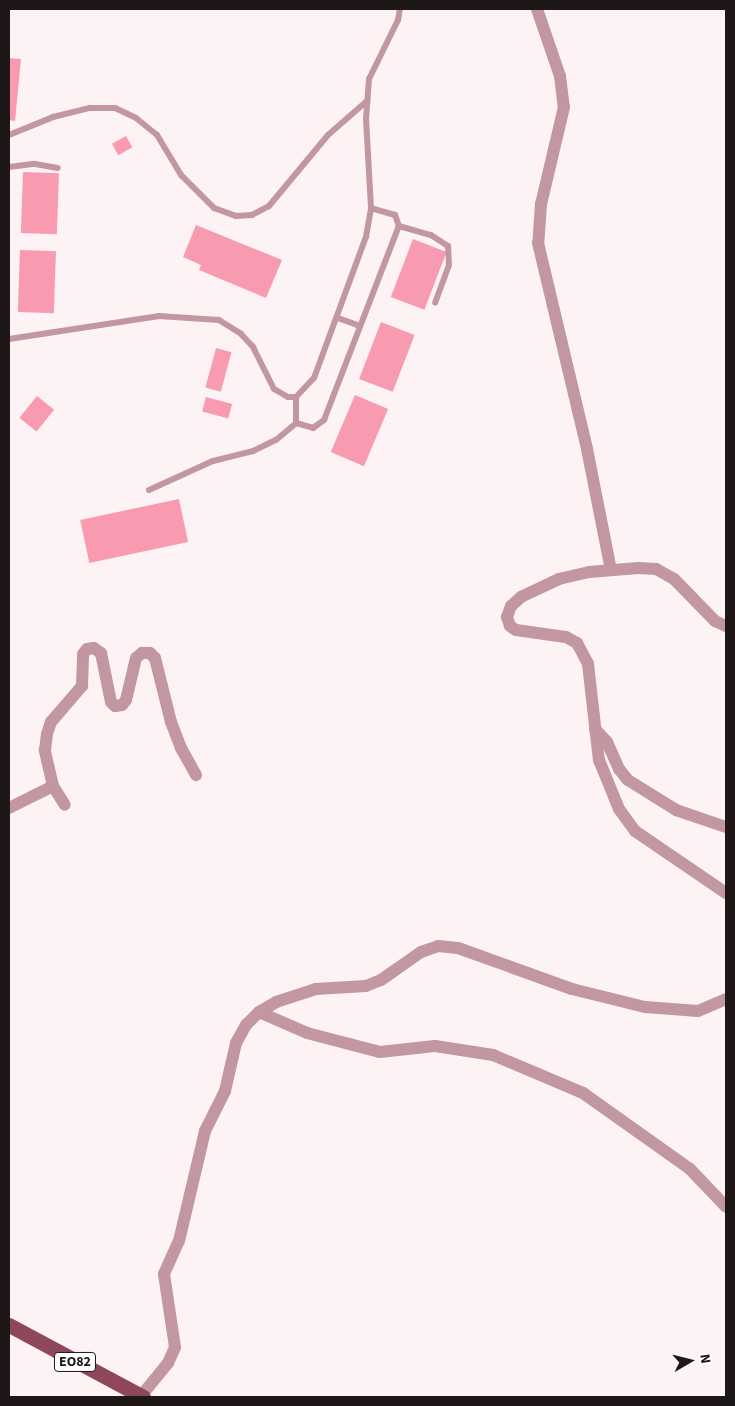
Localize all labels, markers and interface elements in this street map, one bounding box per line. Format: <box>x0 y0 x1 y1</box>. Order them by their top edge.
north arrow <box>665 1336 715 1386</box>
road number: ΕΟ82 <box>54 1350 96 1374</box>
text: N <box>694 1353 715 1365</box>

